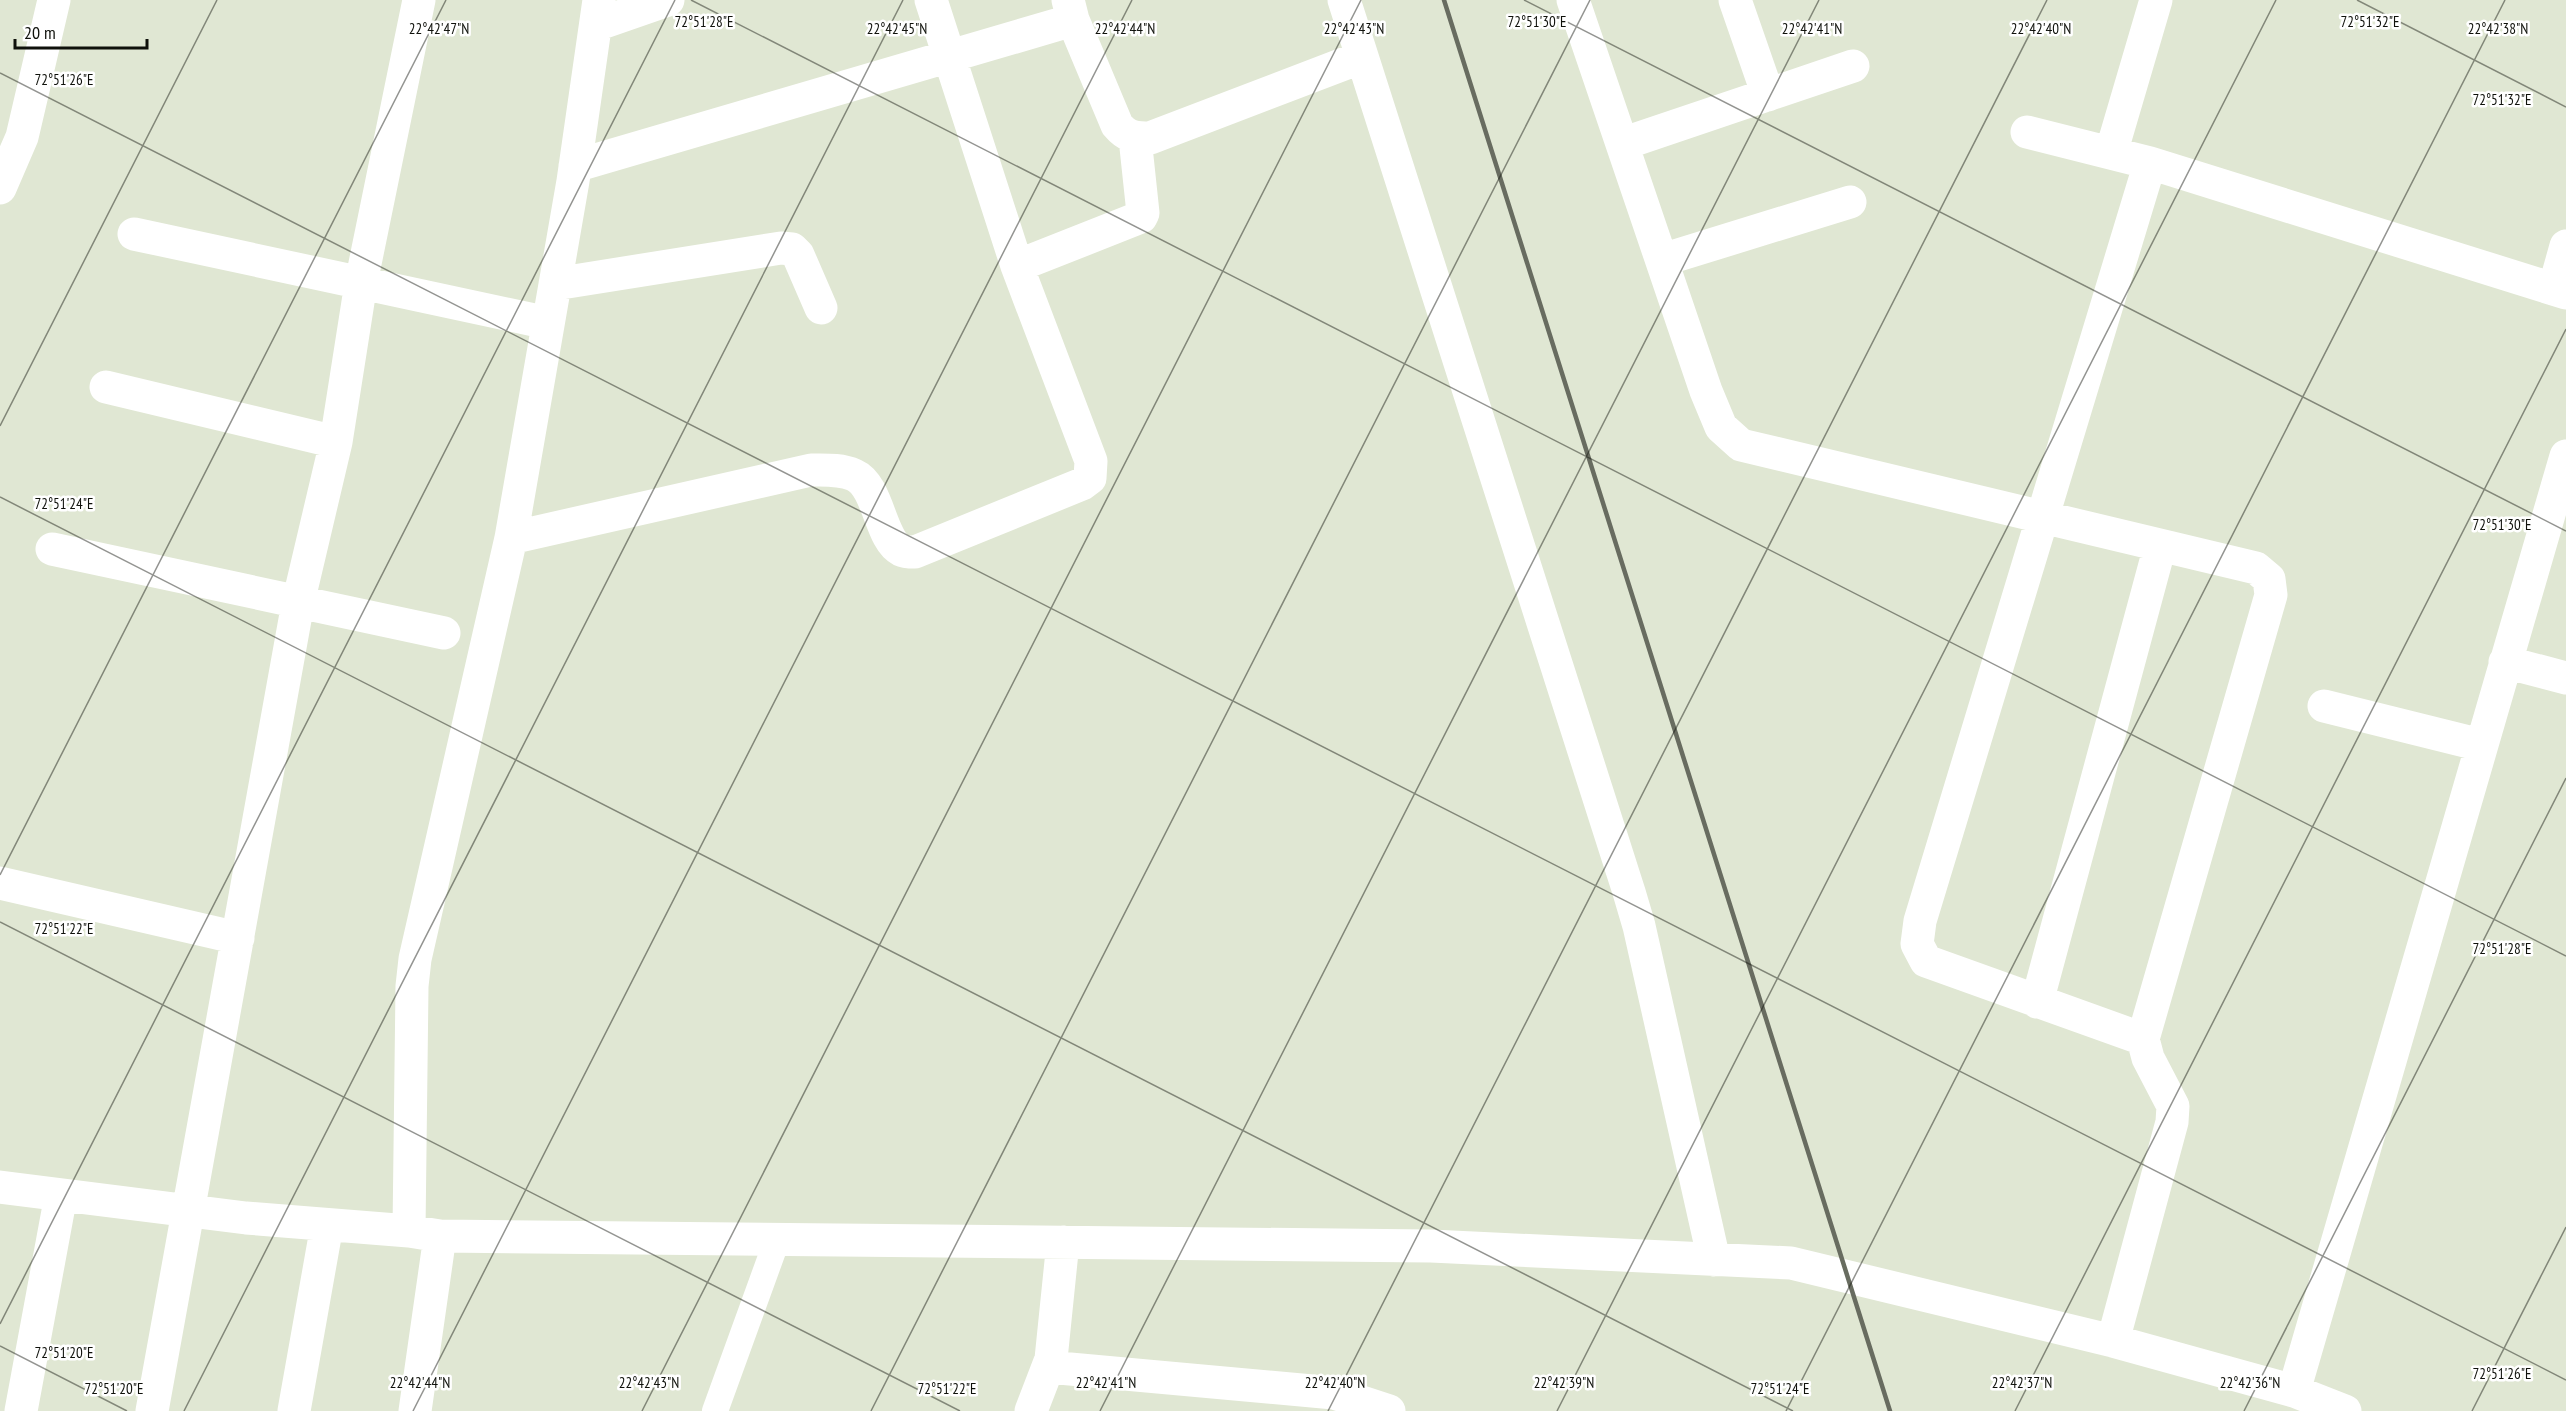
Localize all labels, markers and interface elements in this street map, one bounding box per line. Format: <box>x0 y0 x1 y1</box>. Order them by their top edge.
scale bar <box>15 12 147 50</box>
text: 72°51'28"E <box>674 12 734 31</box>
text: 72°51'30"E <box>1507 12 1567 31</box>
text: 72°51'32"E <box>2340 12 2400 31</box>
text: 22°42'47"N <box>409 19 469 38</box>
text: 22°42'45"N <box>867 19 927 38</box>
text: 22°42'44"N <box>1095 19 1155 38</box>
text: 22°42'43"N <box>1324 19 1384 38</box>
text: 22°42'41"N <box>1782 19 1842 38</box>
text: 22°42'40"N <box>2011 19 2071 38</box>
text: 22°42'38"N <box>2468 19 2528 38</box>
text: 20 m <box>24 21 56 44</box>
text: 72°51'26"E <box>34 70 94 89</box>
text: 72°51'32"E <box>2472 90 2532 109</box>
text: 72°51'24"E <box>34 494 94 513</box>
text: 72°51'30"E <box>2472 515 2532 534</box>
text: 72°51'22"E <box>34 919 94 938</box>
text: 72°51'28"E <box>2472 939 2532 958</box>
text: 72°51'20"E <box>34 1343 94 1362</box>
text: 72°51'26"E <box>2472 1364 2532 1383</box>
text: 22°42'44"N <box>390 1373 450 1392</box>
text: 22°42'43"N <box>619 1373 679 1392</box>
text: 22°42'41"N <box>1076 1373 1136 1392</box>
text: 22°42'40"N <box>1305 1373 1365 1392</box>
text: 22°42'39"N <box>1534 1373 1594 1392</box>
text: 22°42'37"N <box>1992 1373 2052 1392</box>
text: 22°42'36"N <box>2220 1373 2280 1392</box>
text: 72°51'20"E <box>84 1379 144 1398</box>
text: 72°51'22"E <box>917 1379 977 1398</box>
text: 72°51'24"E <box>1750 1379 1810 1398</box>

